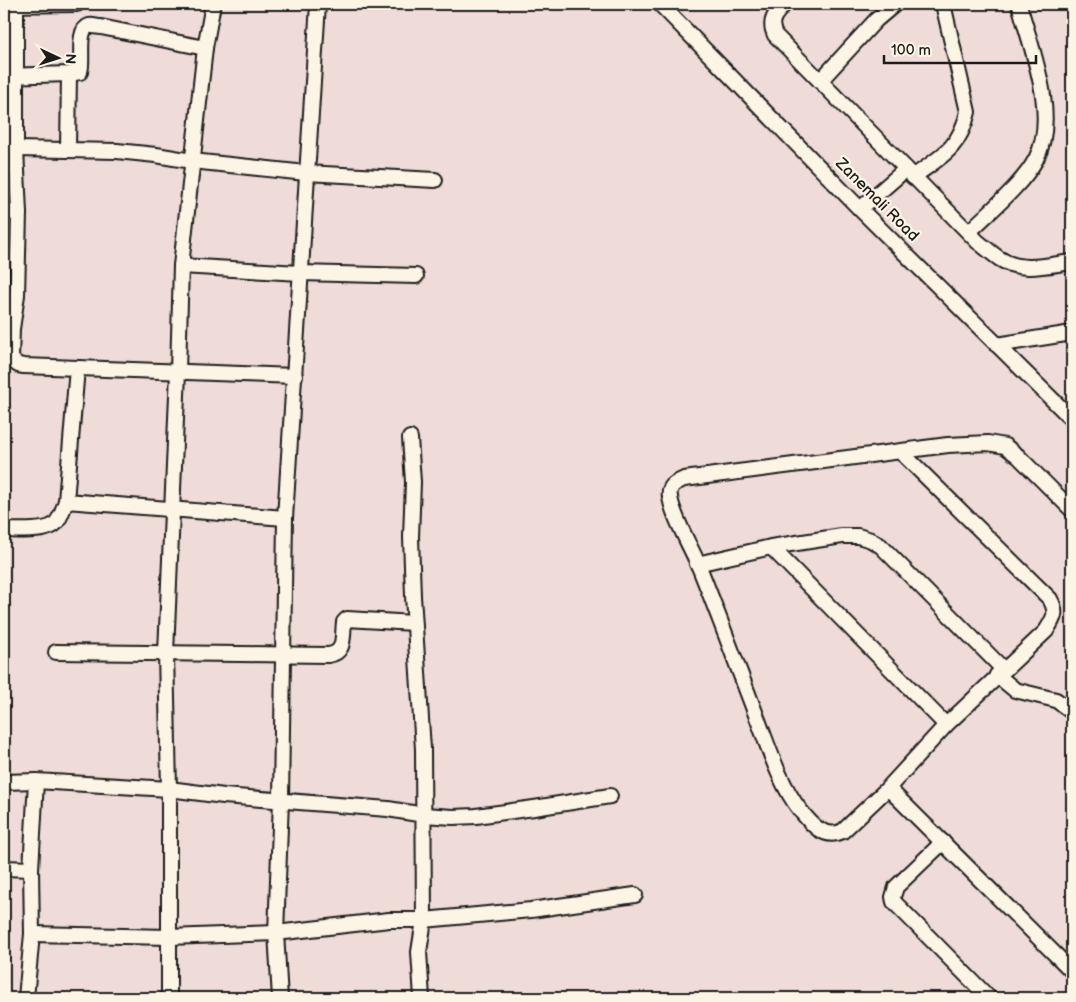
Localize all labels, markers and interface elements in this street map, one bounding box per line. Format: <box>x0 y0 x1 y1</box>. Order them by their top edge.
north arrow <box>32 32 82 82</box>
scale bar <box>884 32 1036 64</box>
text: 100 m <box>891 41 931 60</box>
text: N <box>62 53 79 65</box>
street label: Zanemali Road <box>831 154 923 246</box>

